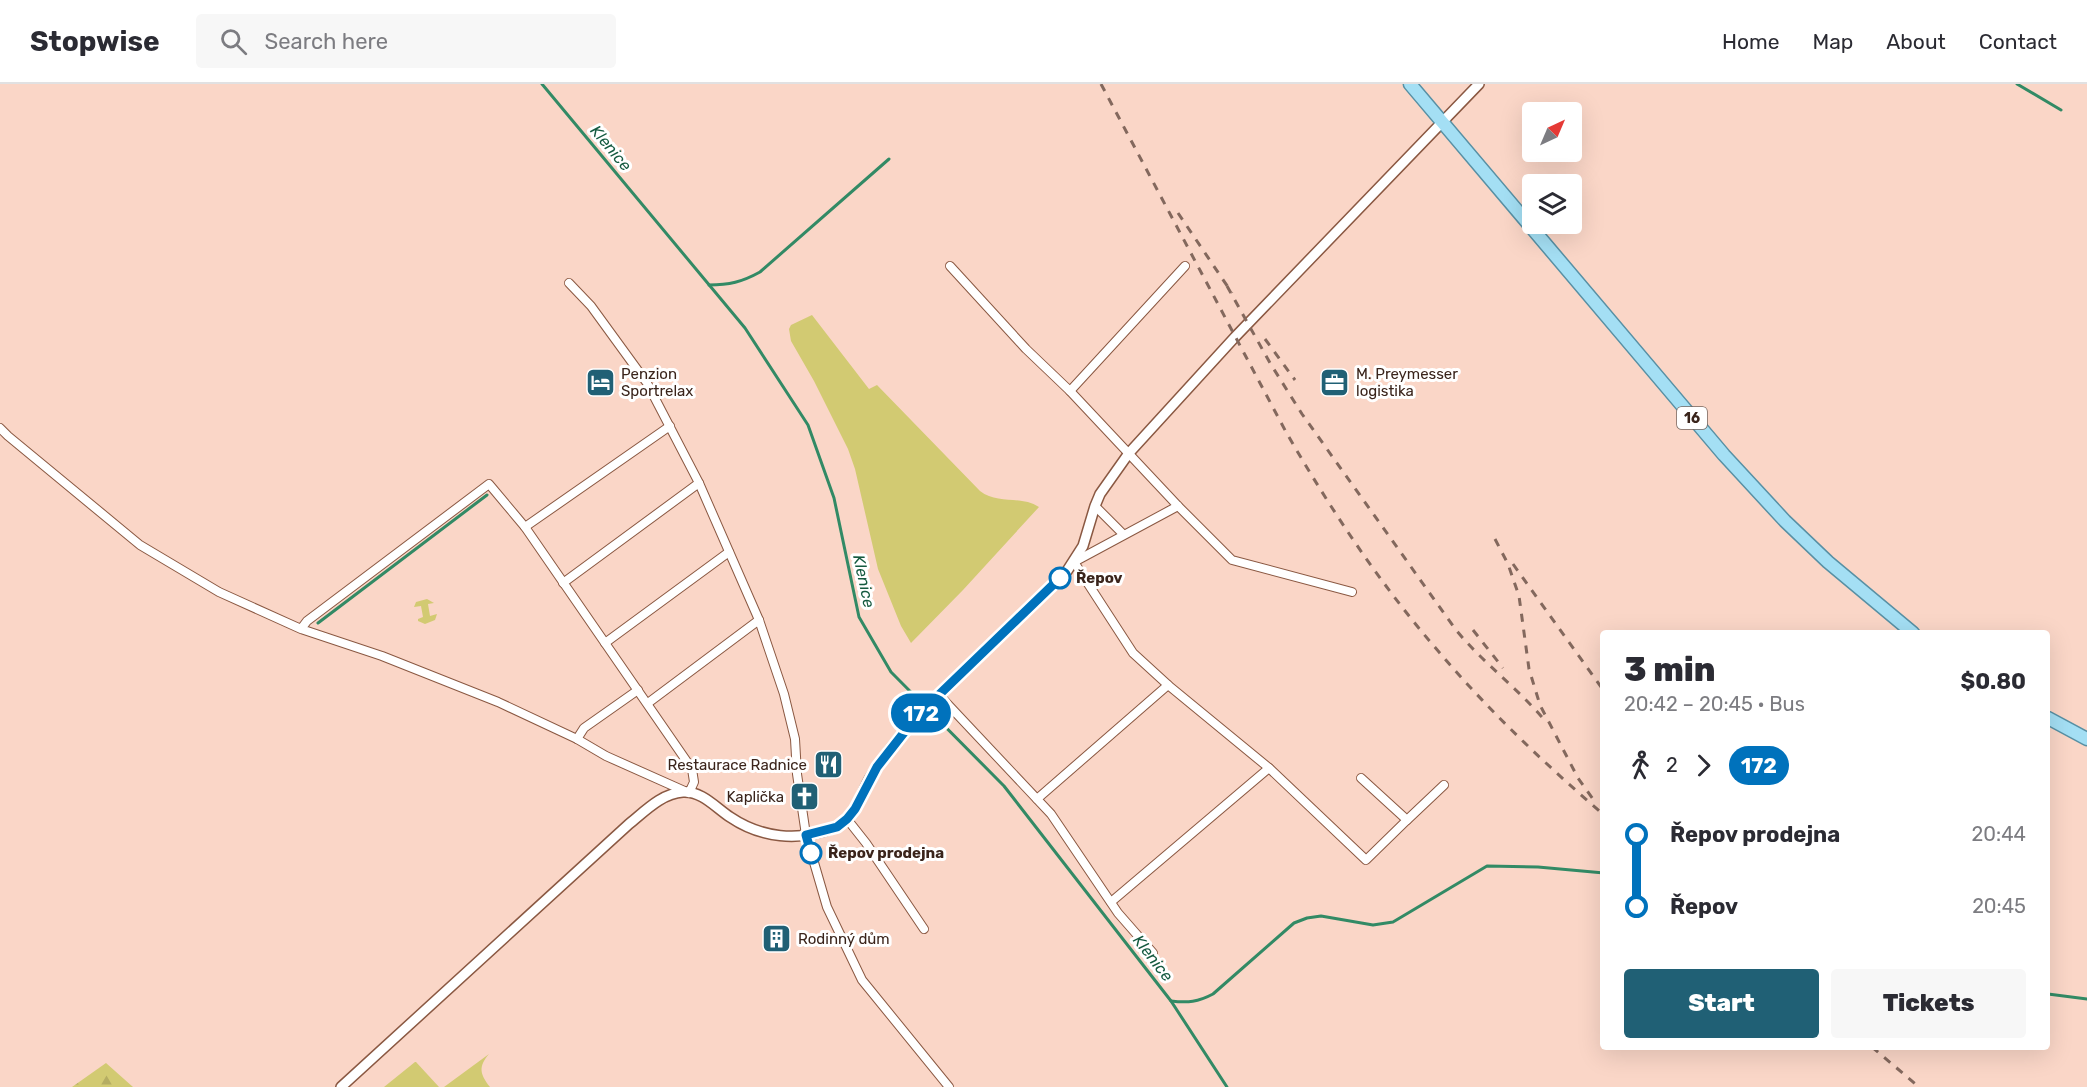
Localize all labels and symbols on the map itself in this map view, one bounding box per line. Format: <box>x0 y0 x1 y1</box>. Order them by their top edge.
north arrow <box>1522 102 1582 162</box>
water label: Klenice <box>586 121 636 175</box>
place label: Penzion Sportrelax <box>621 365 693 400</box>
place label: M. Preymesser logistika <box>1356 365 1458 400</box>
hotel icon: Penzion Sportrelax <box>584 367 616 399</box>
office icon: M. Preymesser logistika <box>1319 367 1351 399</box>
road number: 16 <box>1677 407 1707 429</box>
water label: Klenice <box>849 553 879 609</box>
marker: Řepov <box>1049 567 1071 589</box>
place label: Řepov <box>1076 569 1123 587</box>
line badge: 172 <box>886 694 956 732</box>
restaurant icon: Restaurace Radnice <box>812 749 844 781</box>
place label: Restaurace Radnice <box>667 756 807 774</box>
church icon: Kaplička <box>789 781 821 813</box>
place label: Kaplička <box>726 788 784 806</box>
marker: Řepov prodejna <box>800 842 822 864</box>
place label: Řepov prodejna <box>828 844 944 862</box>
building icon: Rodinný dům <box>761 923 793 955</box>
place label: Rodinný dům <box>798 930 890 948</box>
water label: Klenice <box>1129 931 1177 985</box>

